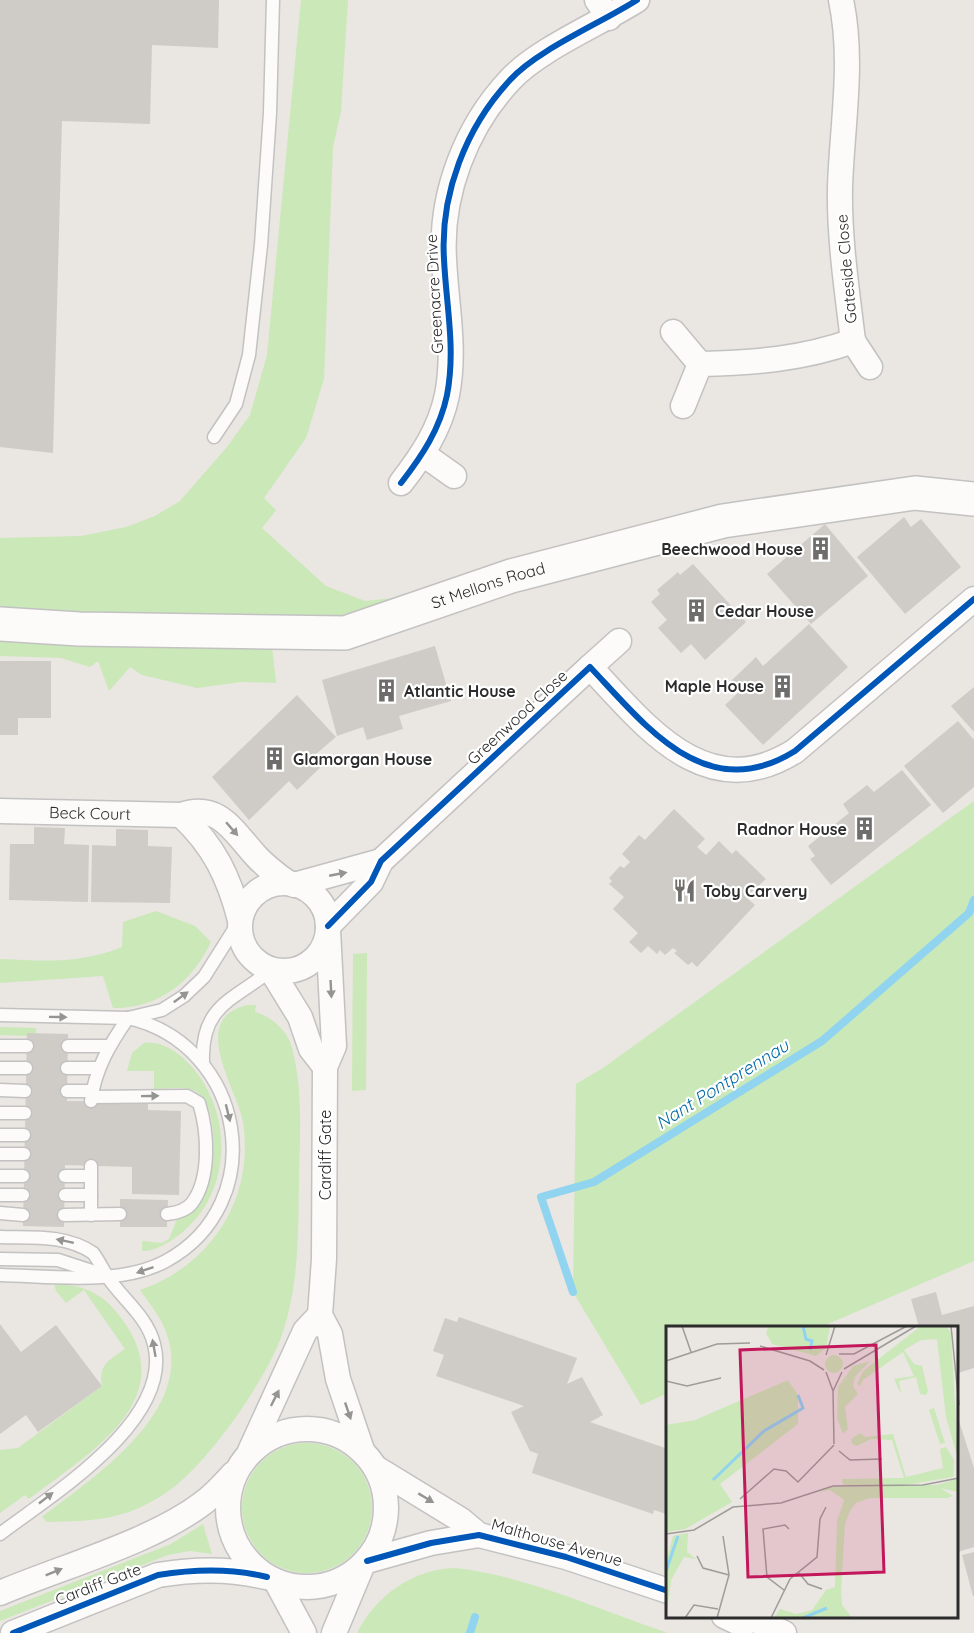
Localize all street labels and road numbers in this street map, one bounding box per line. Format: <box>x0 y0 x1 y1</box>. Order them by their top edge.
street label: Gateside Close <box>831 214 861 324</box>
street label: Greenacre Drive <box>421 234 447 354</box>
street label: St Mellons Road <box>428 558 547 613</box>
street label: Greenwood Close <box>463 665 571 769</box>
street label: Beck Court <box>49 802 131 824</box>
street label: Cardiff Gate <box>315 1110 335 1200</box>
street label: Malthouse Avenue <box>489 1514 625 1570</box>
street label: Cardiff Gate <box>52 1558 144 1610</box>

